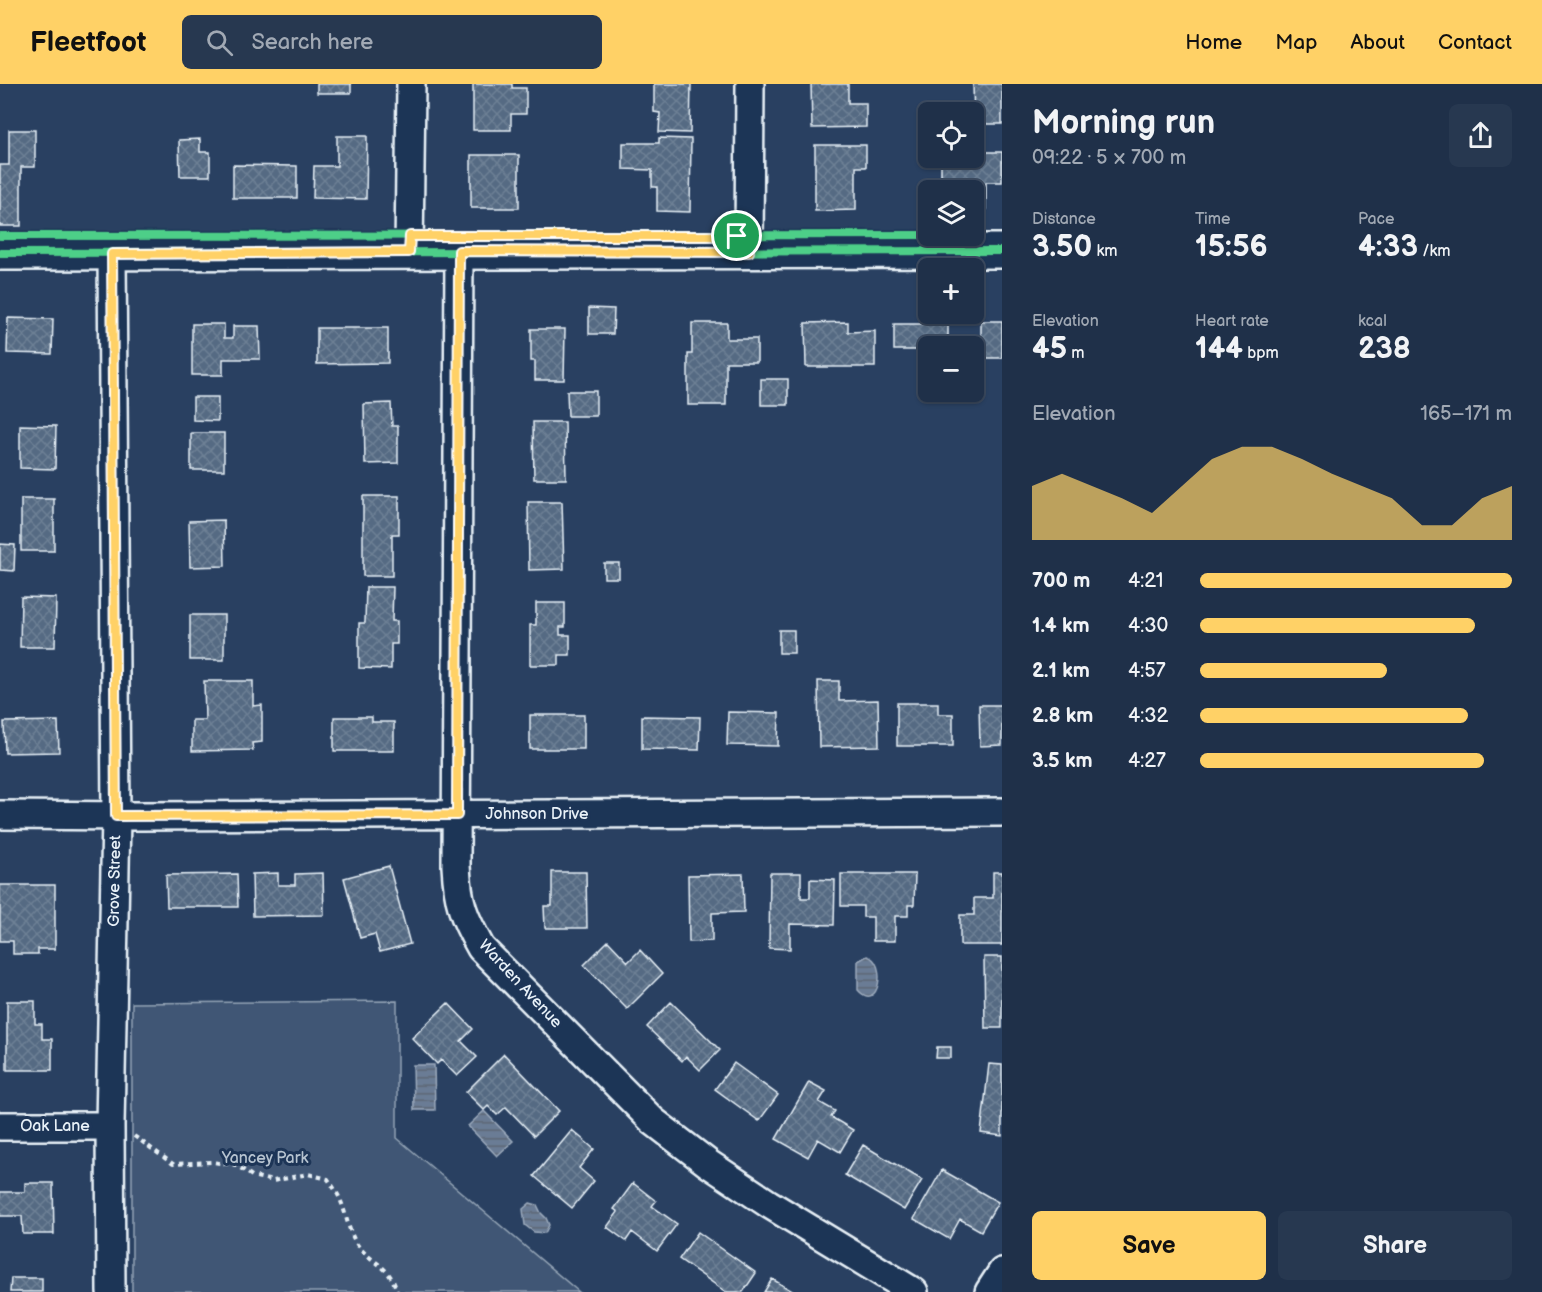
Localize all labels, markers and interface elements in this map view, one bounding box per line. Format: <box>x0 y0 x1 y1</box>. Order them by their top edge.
search box <box>182 15 602 69</box>
text: Fleetfoot <box>30 26 146 59</box>
icon: search <box>203 26 236 59</box>
text: Search here <box>251 29 373 56</box>
text: Home <box>1185 30 1242 55</box>
text: Map <box>1275 30 1317 55</box>
text: About <box>1350 30 1405 55</box>
text: Contact <box>1438 30 1512 55</box>
map controls <box>918 102 984 402</box>
button: locate <box>918 102 984 168</box>
text: Morning run <box>1032 103 1215 143</box>
button: share <box>1449 104 1512 167</box>
text: 09:22 · 5 × 700 m <box>1032 146 1186 170</box>
button: layers <box>918 180 984 246</box>
pin <box>711 210 762 261</box>
text: Distance <box>1032 210 1096 229</box>
text: Time <box>1195 210 1230 229</box>
text: Pace <box>1358 210 1394 229</box>
icon: arrive <box>720 219 753 252</box>
text: 3.50 <box>1032 229 1092 265</box>
text: 15:56 <box>1195 229 1268 265</box>
text: 4:33 <box>1358 229 1418 265</box>
text: km <box>1092 242 1118 261</box>
text: /km <box>1418 242 1451 261</box>
button: + <box>918 258 984 324</box>
text: Elevation <box>1032 312 1099 331</box>
text: Heart rate <box>1195 312 1269 331</box>
text: kcal <box>1358 312 1387 331</box>
text: 45 <box>1032 331 1067 367</box>
text: 144 <box>1195 331 1243 367</box>
text: 238 <box>1358 331 1411 367</box>
button: − <box>918 336 984 402</box>
text: m <box>1067 344 1085 363</box>
text: bpm <box>1243 344 1279 363</box>
text: Elevation <box>1032 402 1115 426</box>
text: 165–171 m <box>1420 402 1512 426</box>
text: 700 m <box>1032 569 1090 593</box>
text: 4:21 <box>1128 569 1163 593</box>
text: 1.4 km <box>1032 614 1090 638</box>
text: 4:30 <box>1128 614 1168 638</box>
text: 2.1 km <box>1032 659 1090 683</box>
text: 4:57 <box>1128 659 1166 683</box>
text: 2.8 km <box>1032 704 1093 728</box>
text: 4:32 <box>1128 704 1168 728</box>
text: 3.5 km <box>1032 749 1093 773</box>
text: 4:27 <box>1128 749 1166 773</box>
street label: Johnson Drive <box>486 805 589 824</box>
street label: Grove Street <box>105 835 125 927</box>
street label: Warden Avenue <box>474 936 566 1032</box>
street label: Oak Lane <box>20 1117 90 1136</box>
park label: Yancey Park <box>221 1149 308 1168</box>
button: Save <box>1032 1211 1266 1280</box>
button: Share <box>1278 1211 1512 1280</box>

